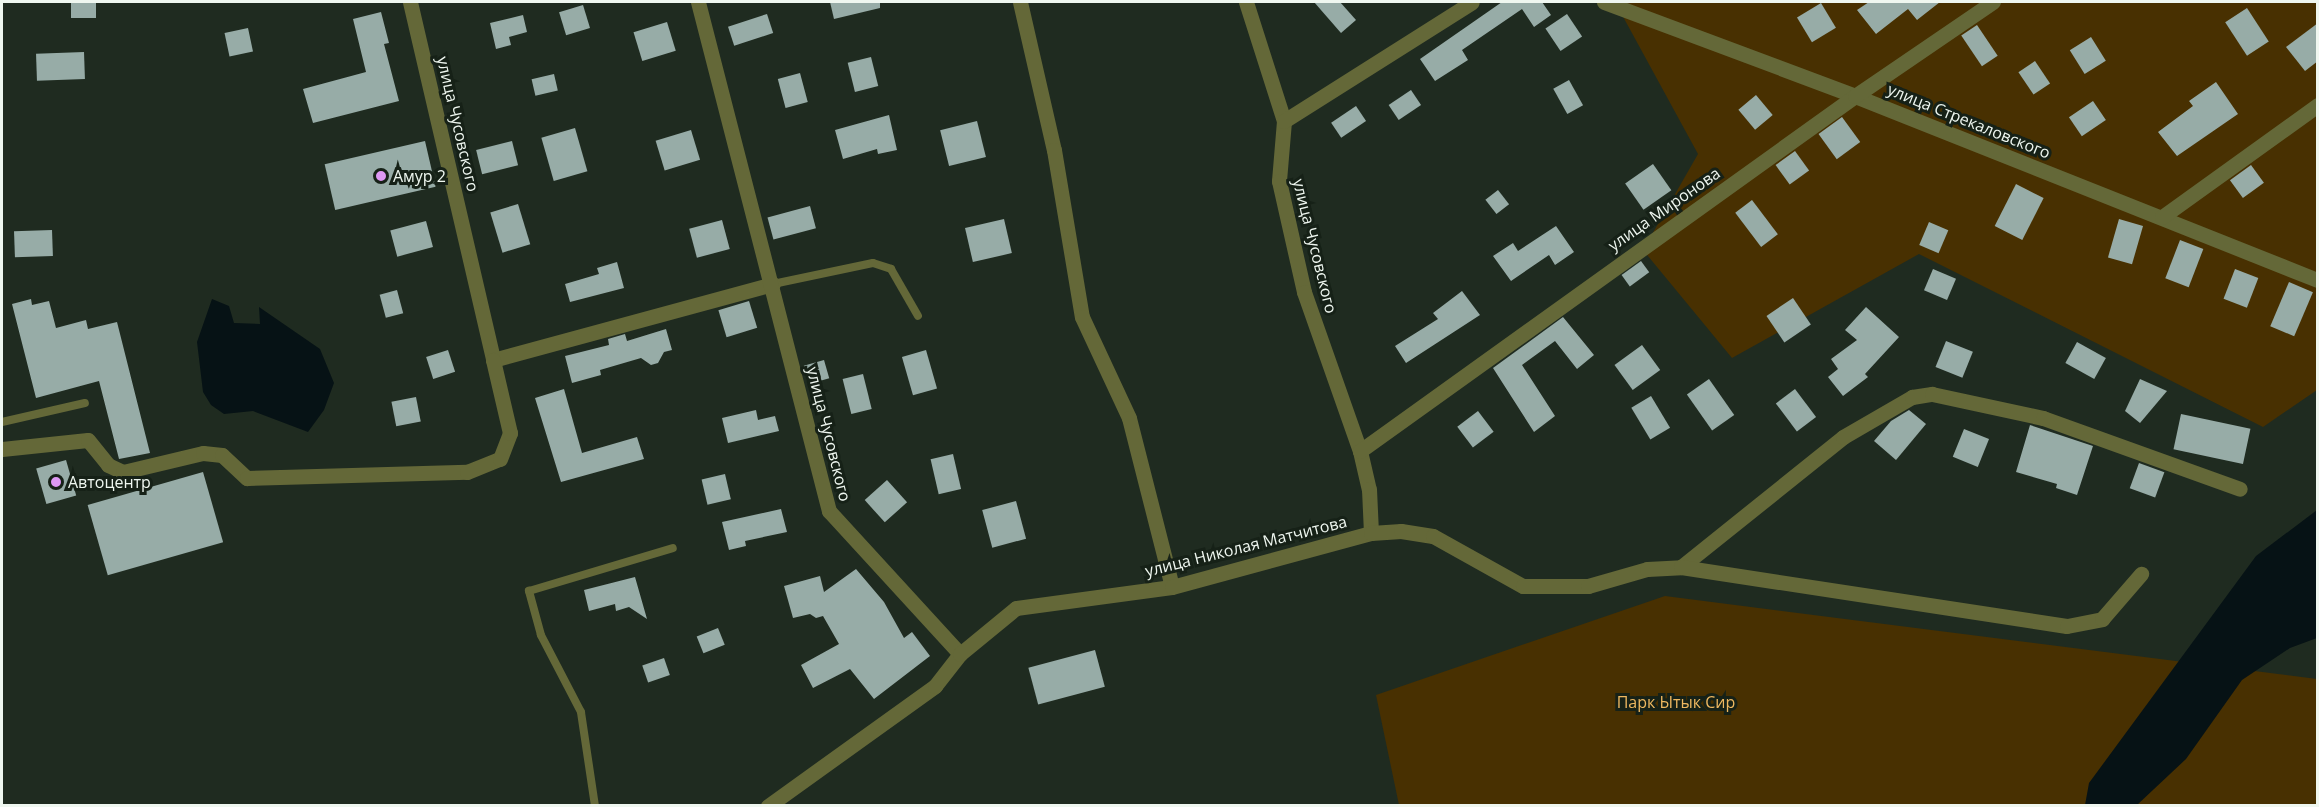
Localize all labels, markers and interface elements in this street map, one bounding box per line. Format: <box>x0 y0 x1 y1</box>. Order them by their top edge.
street label: улица Чусовского <box>433 55 483 193</box>
street label: улица Стрекаловского <box>1885 80 2053 162</box>
street label: улица Миронова <box>1604 163 1724 255</box>
place label: Амур 2 <box>393 166 446 186</box>
marker: Амур 2 <box>374 169 388 183</box>
street label: улица Чусовского <box>1289 177 1341 315</box>
street label: улица Чусовского <box>803 365 855 503</box>
place label: Автоцентр <box>68 472 151 492</box>
marker: Автоцентр <box>49 475 63 489</box>
street label: улица Николая Матчитова <box>1143 512 1349 580</box>
park label: Парк Ытык Сир <box>1617 692 1735 712</box>

